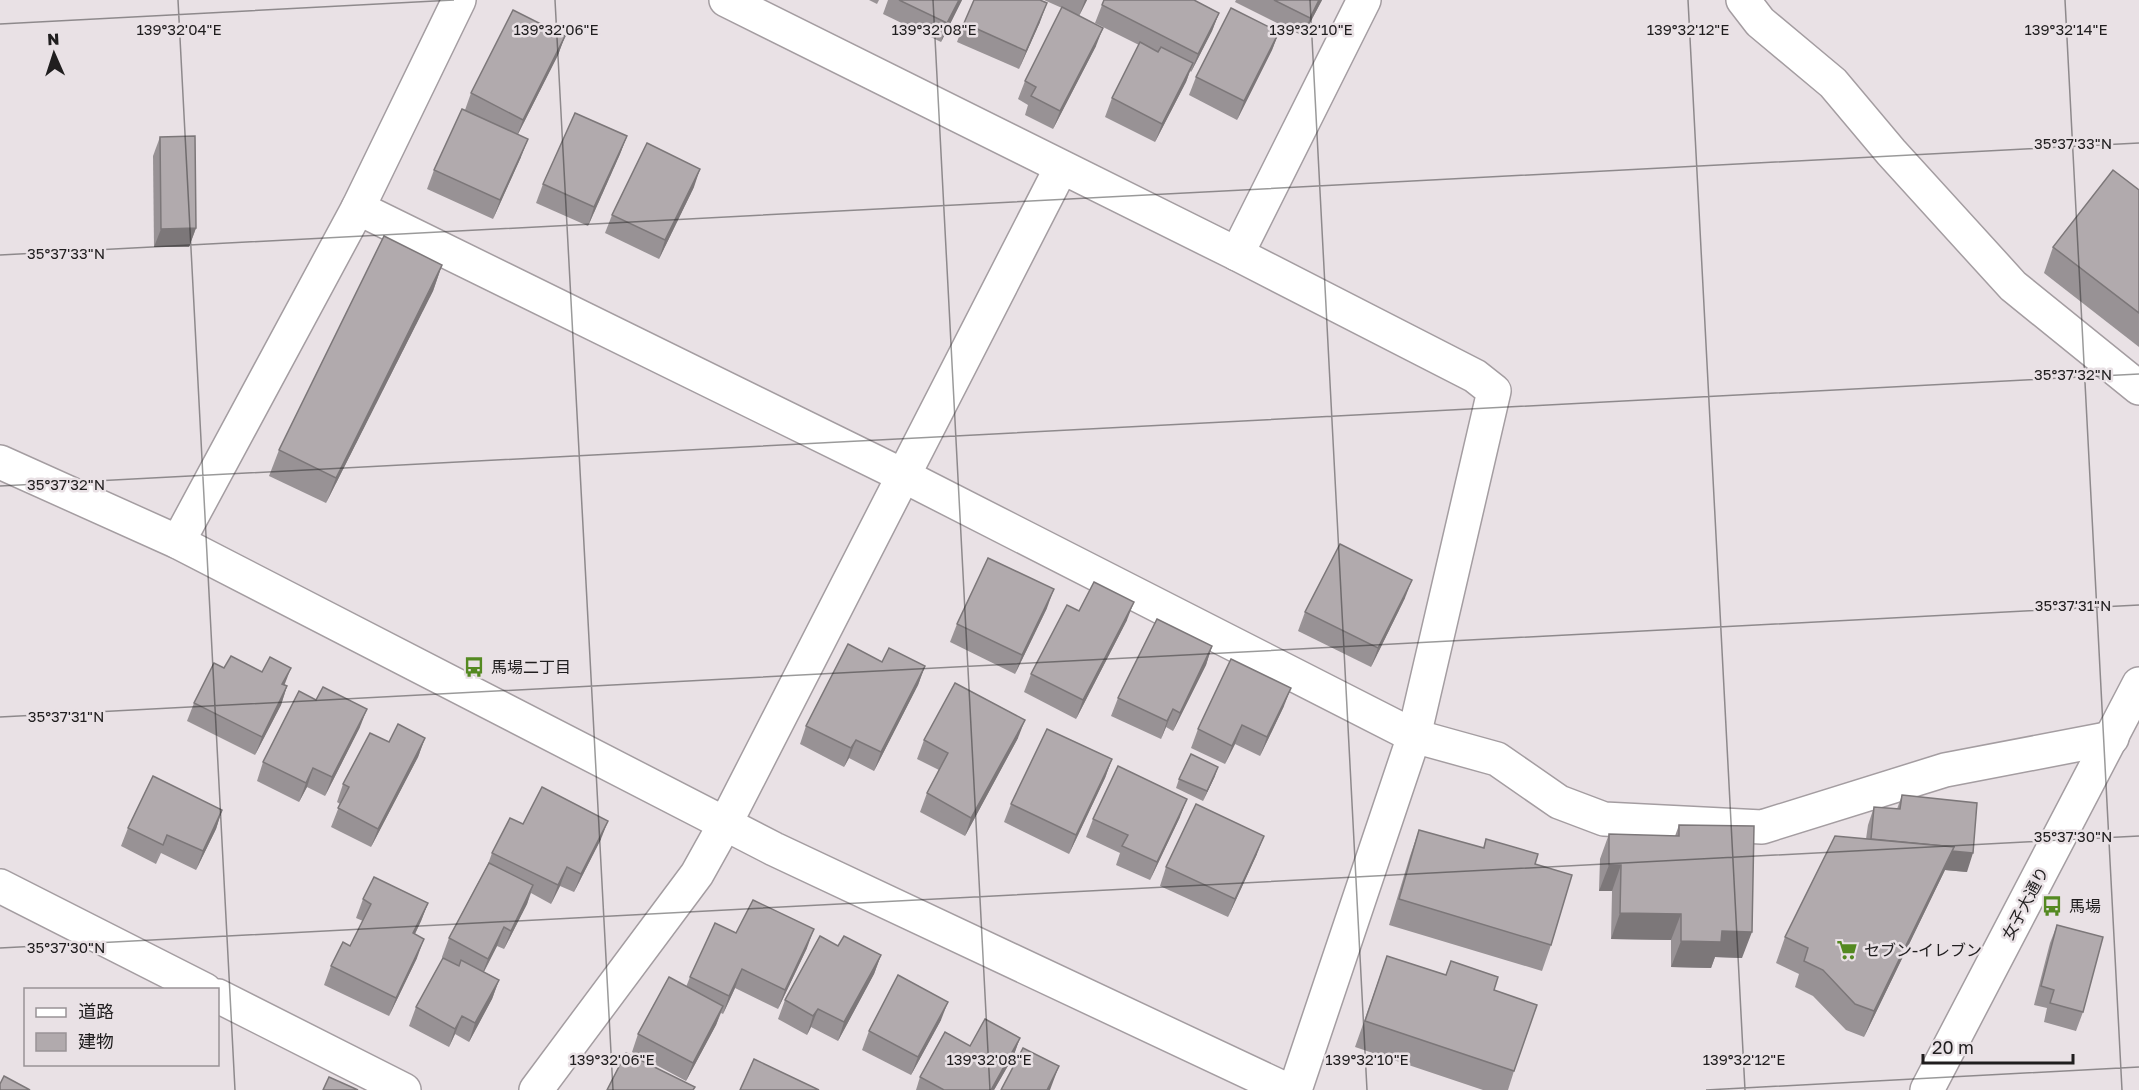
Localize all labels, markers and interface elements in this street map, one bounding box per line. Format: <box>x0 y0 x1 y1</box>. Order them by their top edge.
text: 139°32'04"E <box>136 20 222 38</box>
text: 139°32'06"E <box>513 20 599 38</box>
text: 139°32'08"E <box>891 20 977 38</box>
text: 139°32'10"E <box>1269 20 1353 38</box>
text: 139°32'12"E <box>1647 20 1729 38</box>
text: 139°32'14"E <box>2024 20 2108 38</box>
north arrow <box>24 24 84 84</box>
text: N <box>47 29 60 49</box>
text: 35°37'33"N <box>2034 134 2112 152</box>
text: 35°37'33"N <box>27 244 105 262</box>
text: 35°37'32"N <box>2034 365 2112 383</box>
text: 35°37'32"N <box>27 475 105 493</box>
text: 35°37'31"N <box>2035 596 2111 614</box>
bus stop icon: 馬場二丁目 <box>462 655 486 679</box>
place label: 馬場二丁目 <box>491 657 571 677</box>
text: 35°37'31"N <box>28 707 104 725</box>
text: 35°37'30"N <box>2034 827 2112 845</box>
street label: 女子大通り <box>1997 863 2053 943</box>
bus stop icon: 馬場 <box>2040 894 2064 918</box>
place label: 馬場 <box>2069 896 2101 916</box>
text: 35°37'30"N <box>27 938 105 956</box>
supermarket icon: セブン-イレブン <box>1835 938 1859 962</box>
place label: セブン-イレブン <box>1864 940 1982 960</box>
legend <box>24 988 219 1066</box>
text: 道路 <box>78 1000 114 1022</box>
scale bar <box>1923 1027 2073 1065</box>
text: 建物 <box>78 1030 114 1052</box>
text: 20 m <box>1932 1036 1974 1058</box>
text: 139°32'06"E <box>569 1050 655 1068</box>
text: 139°32'08"E <box>946 1050 1032 1068</box>
text: 139°32'10"E <box>1325 1050 1409 1068</box>
text: 139°32'12"E <box>1703 1050 1785 1068</box>

